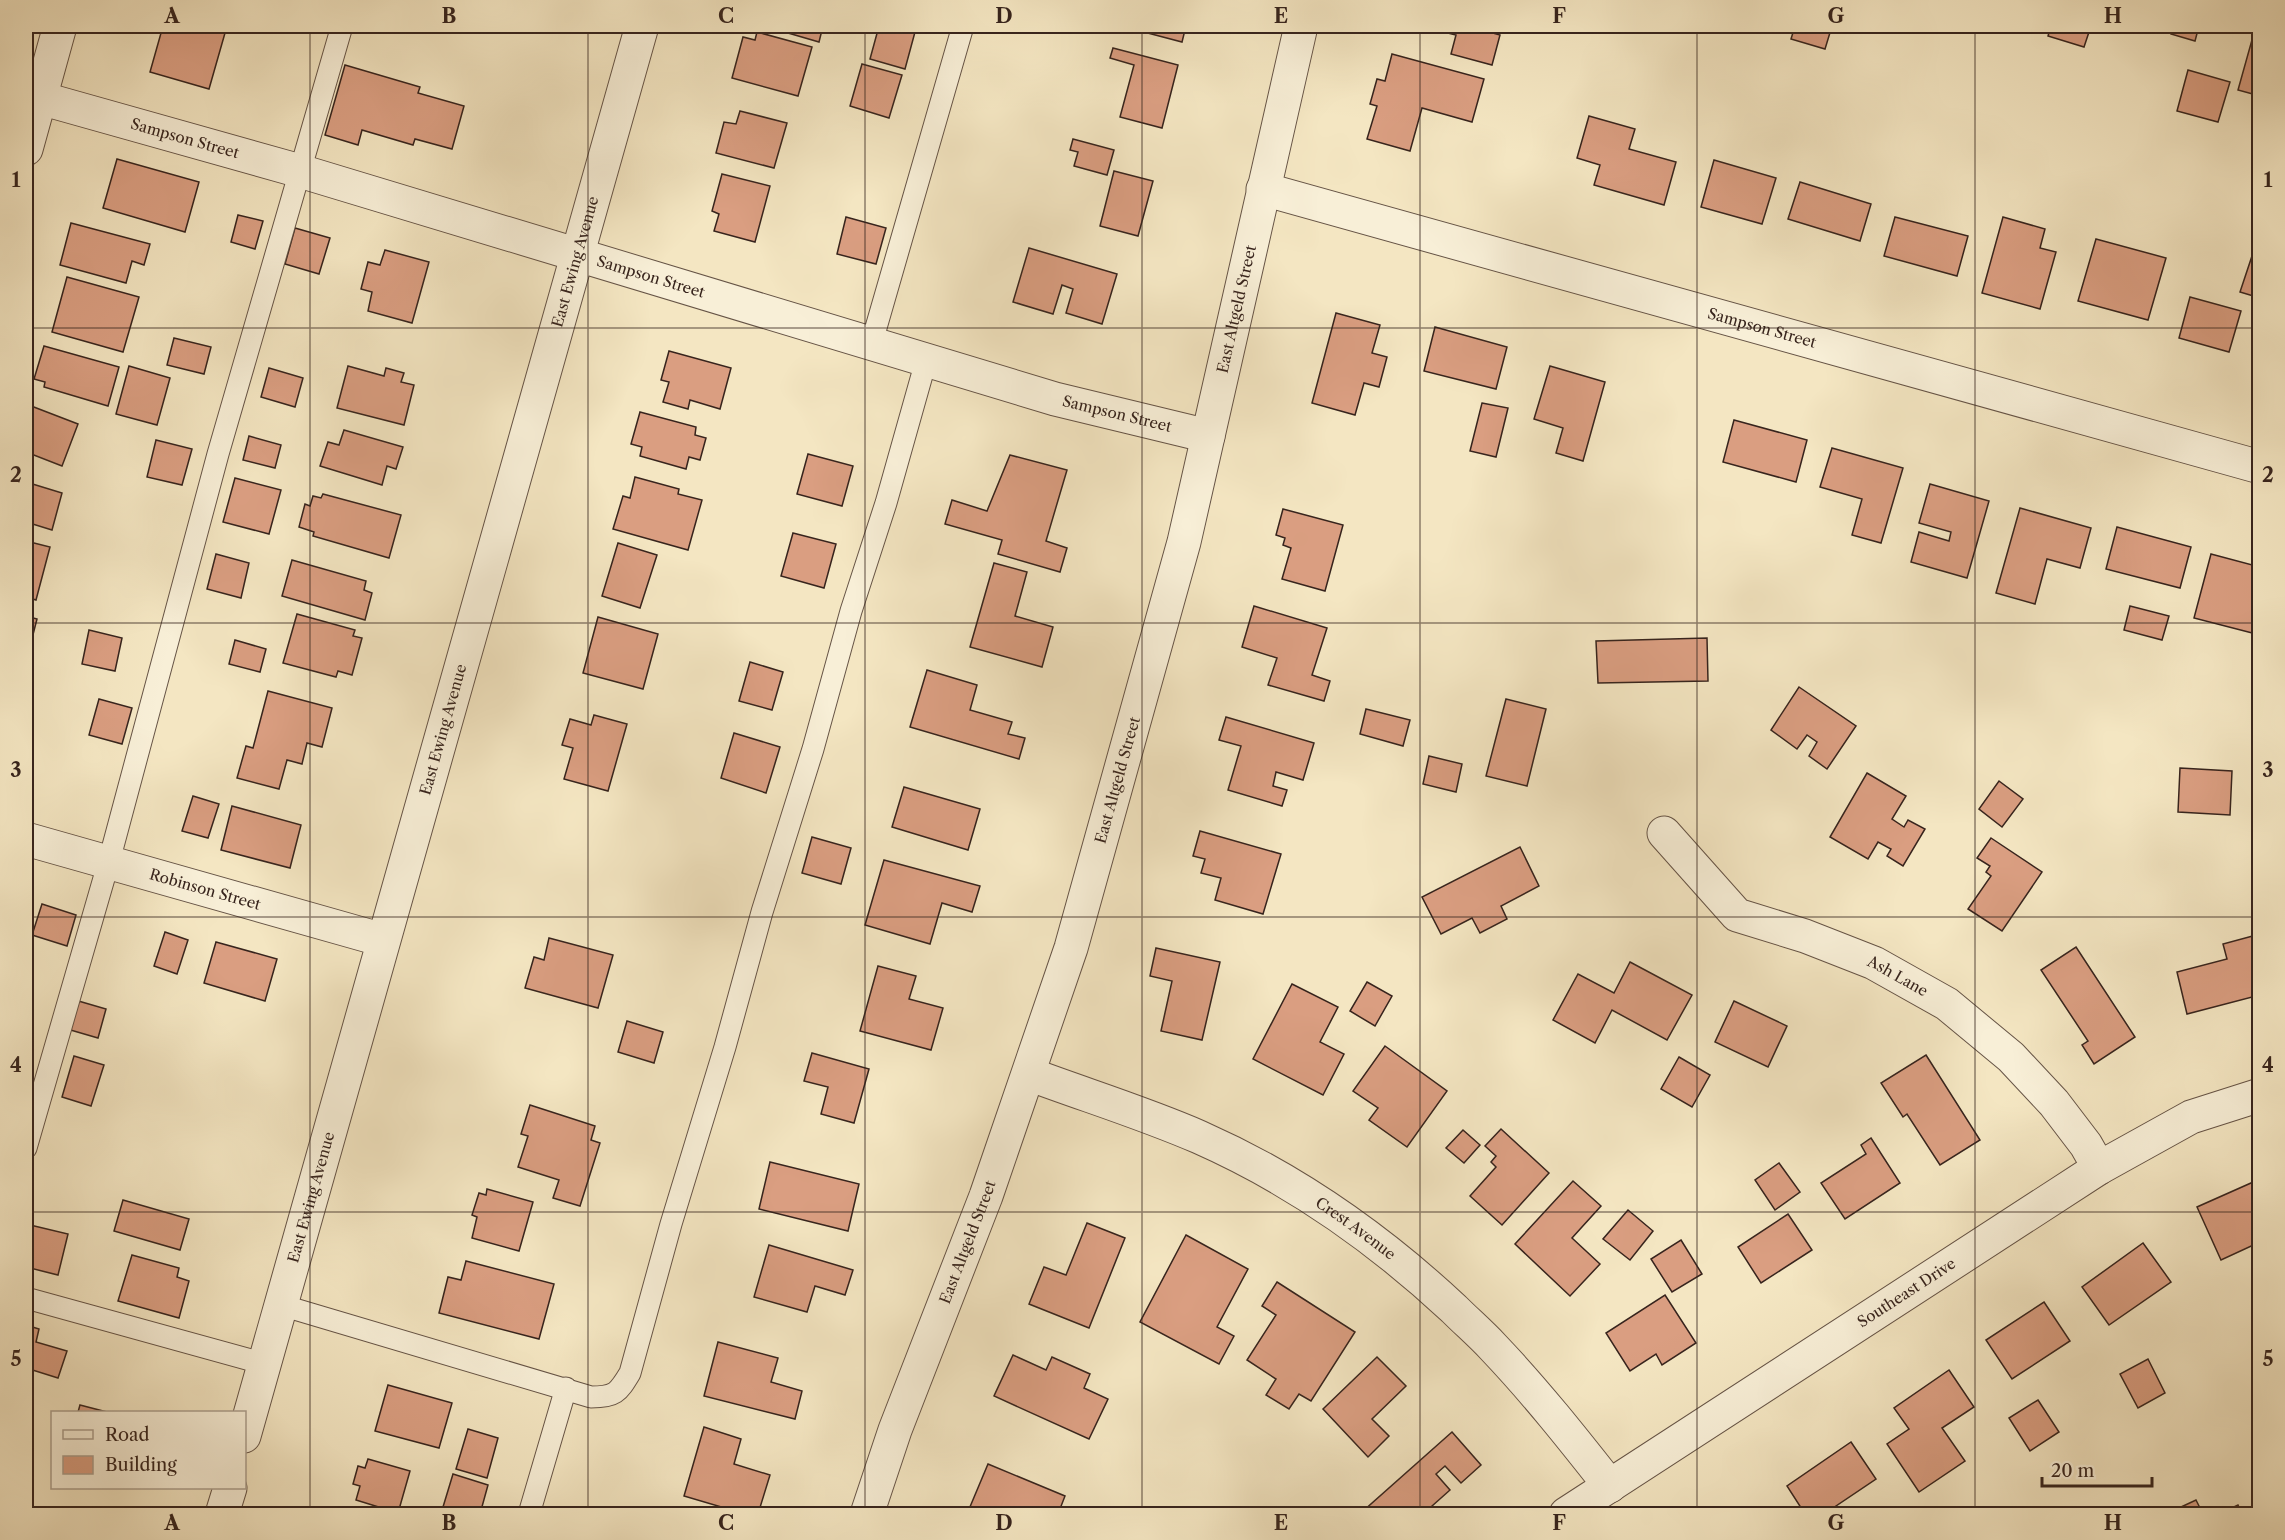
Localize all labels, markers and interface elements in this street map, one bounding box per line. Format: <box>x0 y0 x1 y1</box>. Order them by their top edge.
text: A <box>163 4 180 28</box>
text: B <box>442 4 457 28</box>
text: C <box>718 4 734 28</box>
text: D <box>995 4 1013 28</box>
text: E <box>1274 4 1288 28</box>
text: F <box>1552 4 1566 28</box>
text: G <box>1828 4 1845 28</box>
text: H <box>2104 4 2122 28</box>
street label: Sampson Street <box>129 114 242 163</box>
text: 1 <box>12 168 21 192</box>
text: 1 <box>2264 168 2273 192</box>
street label: East Ewing Avenue <box>547 194 602 329</box>
street label: East Altgeld Street <box>1213 242 1260 375</box>
street label: Sampson Street <box>595 251 708 302</box>
street label: Sampson Street <box>1706 303 1819 352</box>
street label: Sampson Street <box>1060 391 1174 436</box>
text: 2 <box>10 463 22 487</box>
text: 2 <box>2262 463 2274 487</box>
street label: East Ewing Avenue <box>415 662 470 797</box>
street label: East Altgeld Street <box>1091 714 1144 846</box>
text: 3 <box>10 758 22 782</box>
text: 3 <box>2262 758 2274 782</box>
street label: Robinson Street <box>147 864 264 914</box>
street label: Ash Lane <box>1864 951 1931 1000</box>
text: 4 <box>10 1053 22 1077</box>
text: 4 <box>2262 1053 2274 1077</box>
street label: East Ewing Avenue <box>283 1129 338 1265</box>
street label: East Altgeld Street <box>935 1177 1000 1306</box>
street label: Crest Avenue <box>1312 1193 1400 1264</box>
street label: Southeast Drive <box>1854 1254 1959 1331</box>
text: 5 <box>10 1347 22 1371</box>
text: 5 <box>2262 1347 2274 1371</box>
legend <box>51 1411 246 1489</box>
text: Road <box>105 1424 150 1446</box>
scale bar <box>2042 1450 2152 1488</box>
text: Building <box>105 1454 177 1476</box>
text: 20 m <box>2051 1460 2095 1482</box>
text: A <box>163 1511 180 1535</box>
text: B <box>442 1511 457 1535</box>
text: C <box>718 1511 734 1535</box>
text: D <box>995 1511 1013 1535</box>
text: E <box>1274 1511 1288 1535</box>
text: F <box>1552 1511 1566 1535</box>
text: G <box>1828 1511 1845 1535</box>
text: H <box>2104 1511 2122 1535</box>

